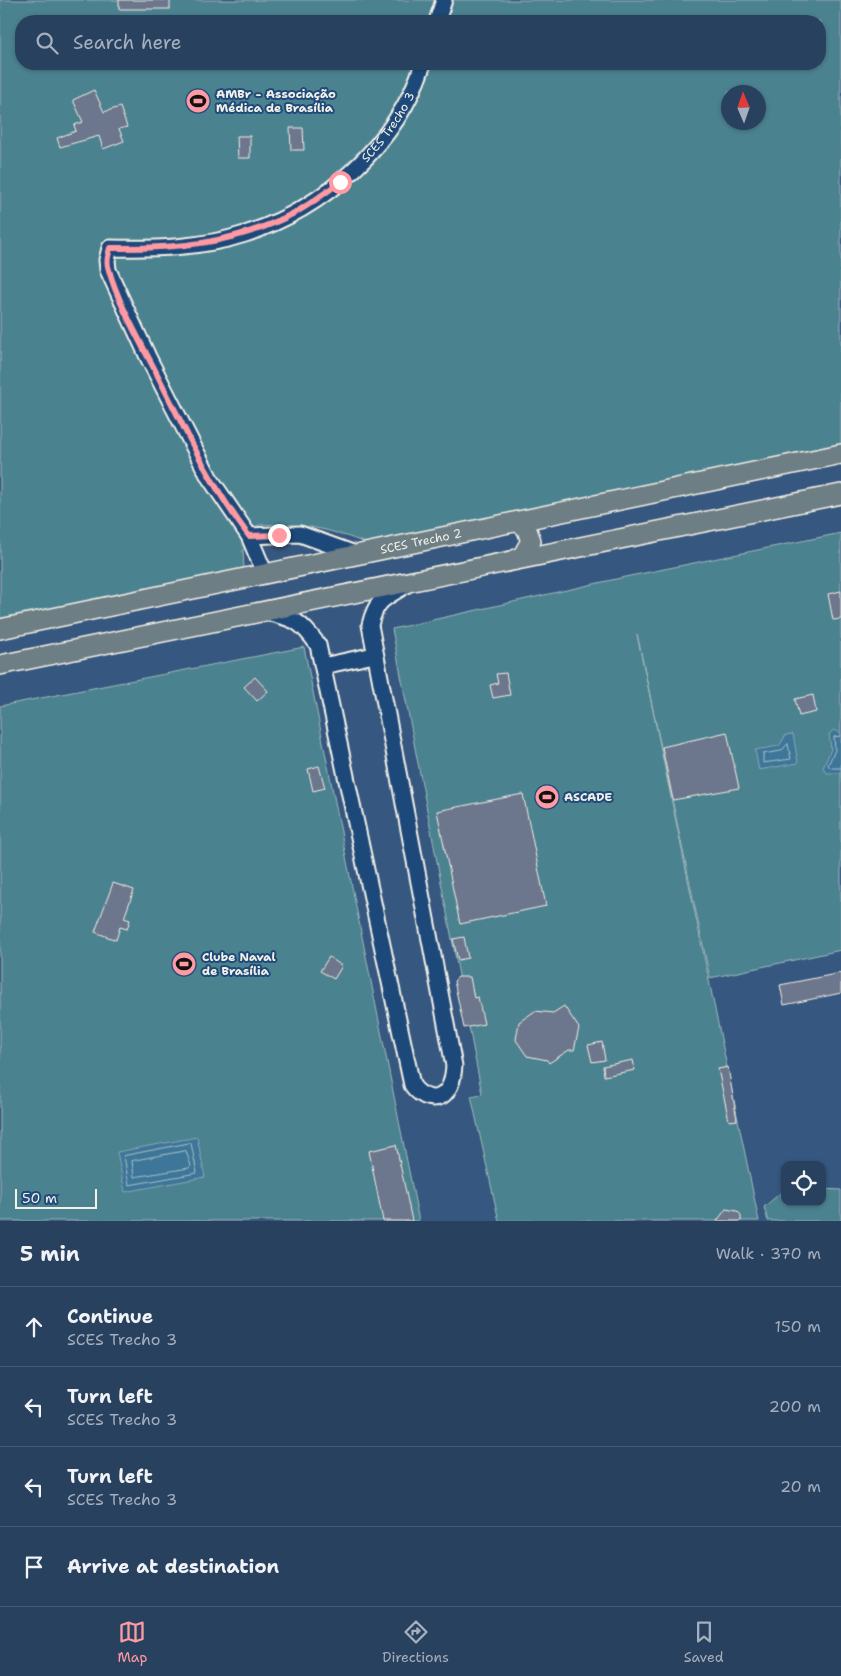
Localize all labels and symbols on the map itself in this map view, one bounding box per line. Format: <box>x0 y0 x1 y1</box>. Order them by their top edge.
north arrow <box>721 85 766 130</box>
place label: AMBr - Associação Médica de Brasília <box>216 86 336 116</box>
sports icon: AMBr - Associação Médica de Brasília <box>185 88 211 114</box>
street label: SCES Trecho 3 <box>358 89 418 166</box>
route start <box>329 171 352 194</box>
route end <box>268 524 291 547</box>
street label: SCES Trecho 2 <box>379 525 463 558</box>
sports icon: ASCADE <box>534 784 560 810</box>
place label: ASCADE <box>564 789 612 805</box>
place label: Clube Naval de Brasília <box>202 949 276 979</box>
sports icon: Clube Naval de Brasília <box>171 951 197 977</box>
scale bar <box>15 1186 98 1209</box>

